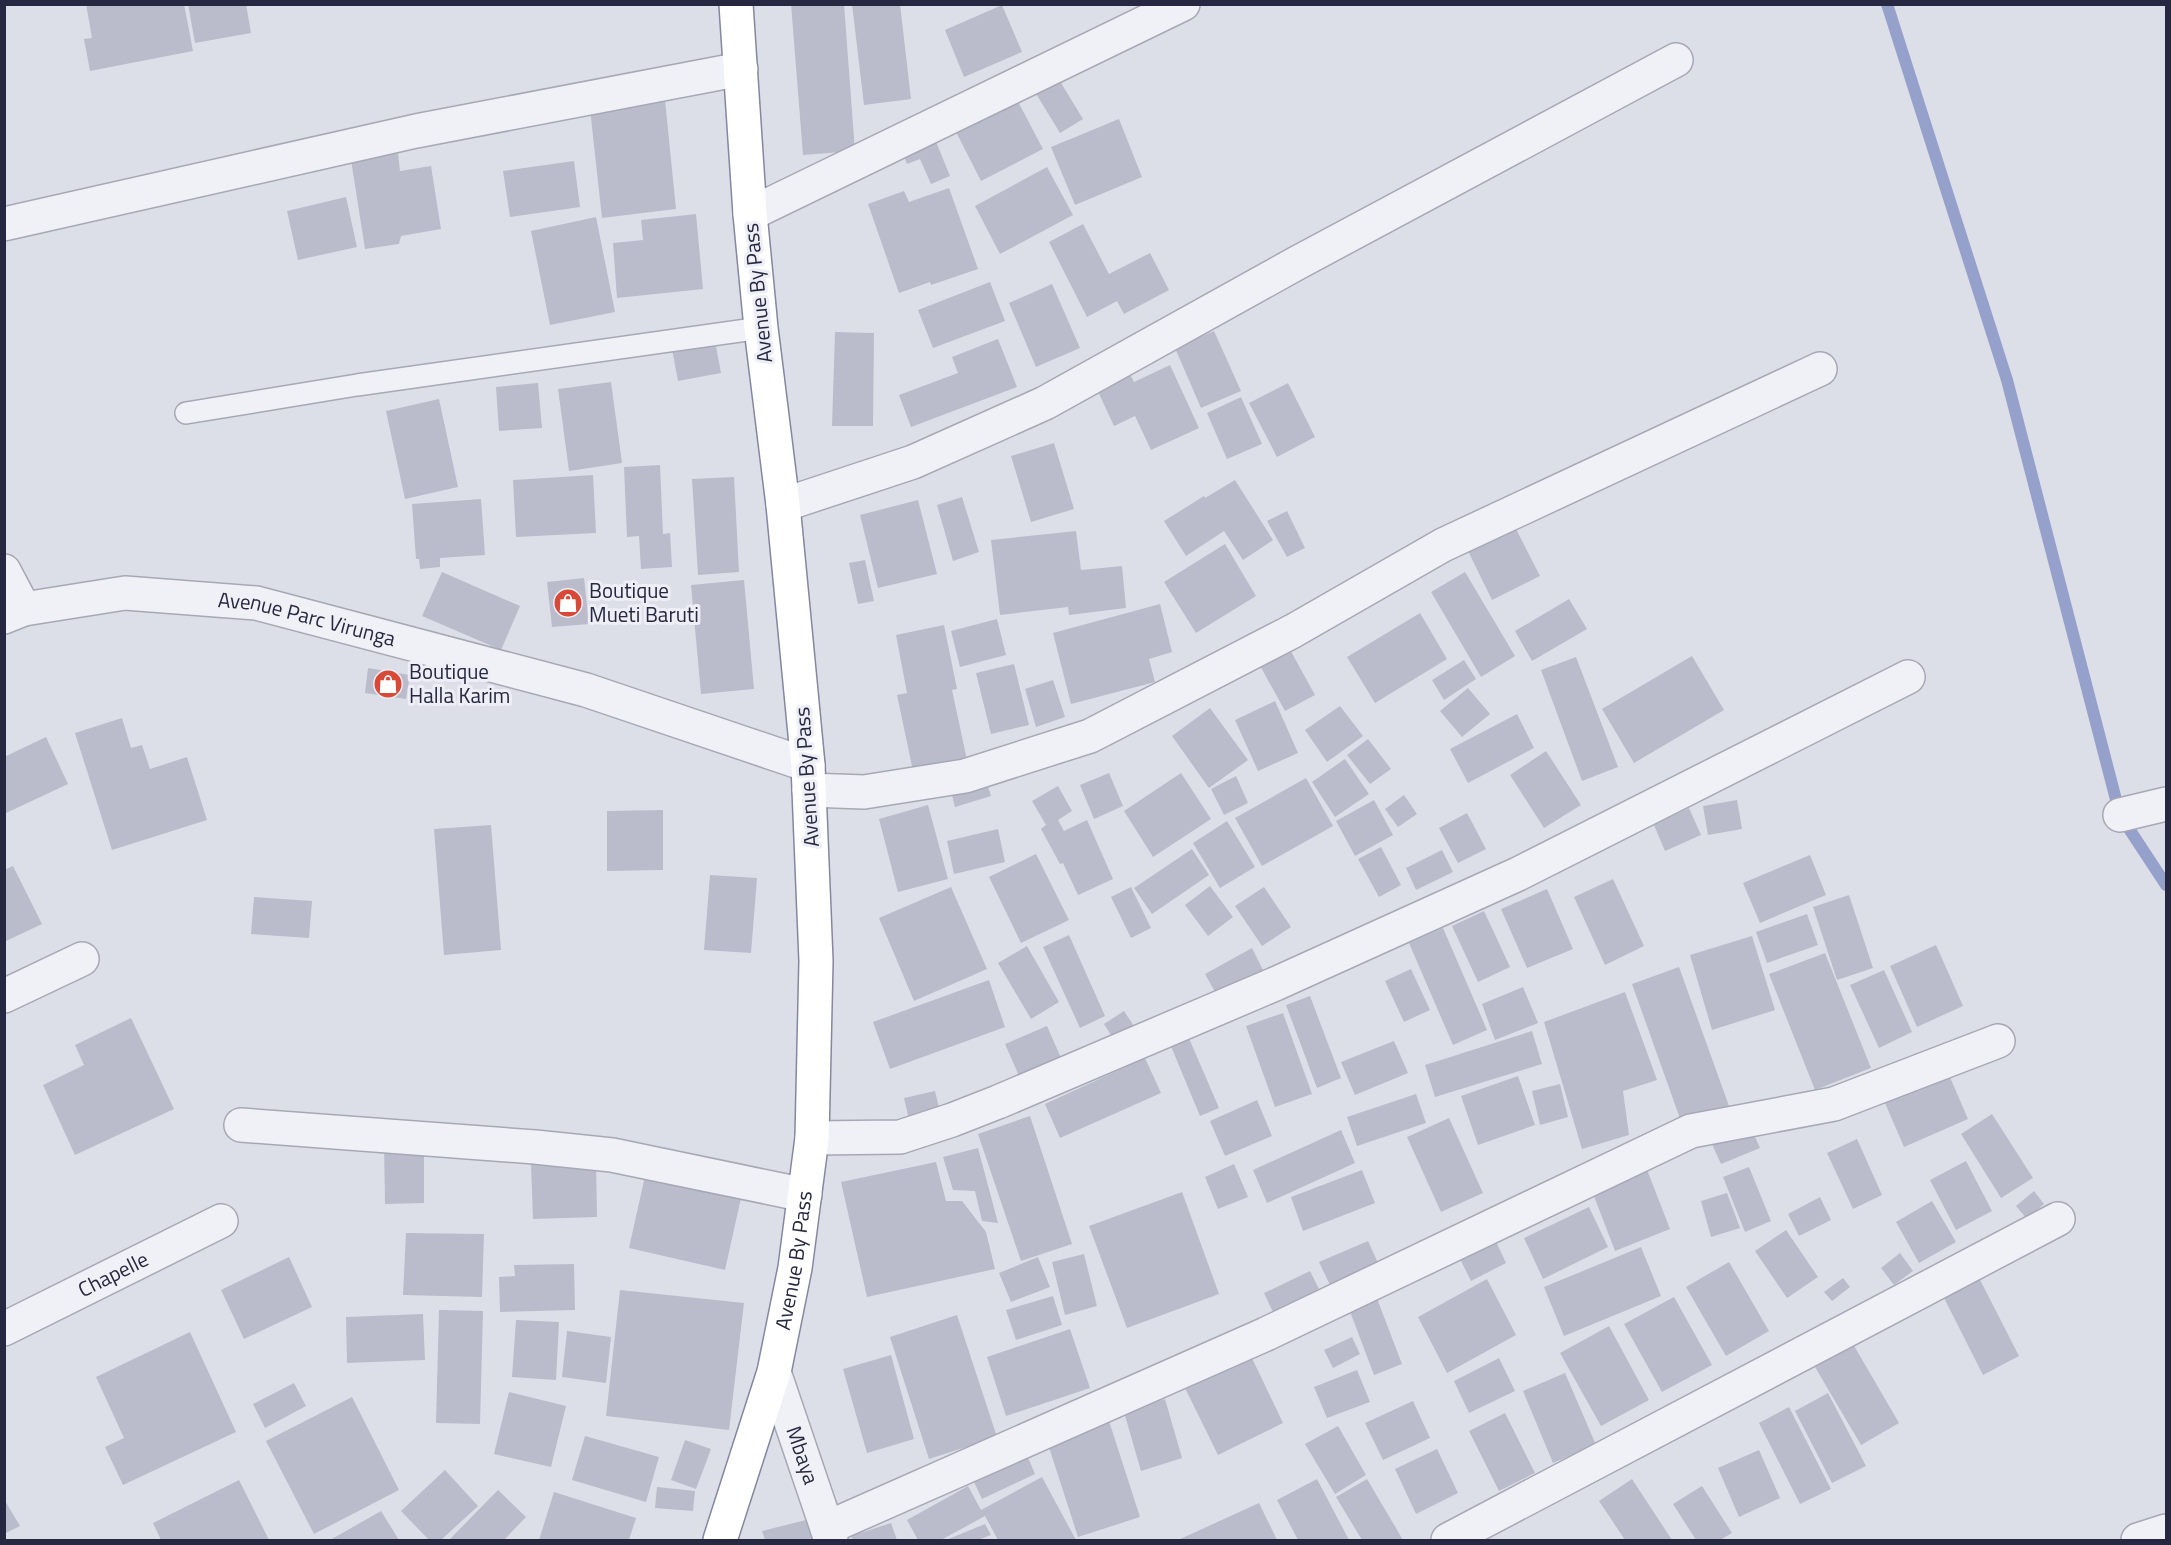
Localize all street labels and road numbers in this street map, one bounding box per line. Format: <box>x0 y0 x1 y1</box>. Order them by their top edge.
street label: Avenue By Pass <box>734 222 780 365</box>
street label: Avenue Parc Virunga <box>217 583 400 654</box>
street label: Avenue By Pass <box>785 706 827 848</box>
street label: Avenue By Pass <box>766 1189 820 1332</box>
street label: Chapelle <box>72 1243 154 1305</box>
street label: Mbaya <box>778 1422 828 1489</box>

